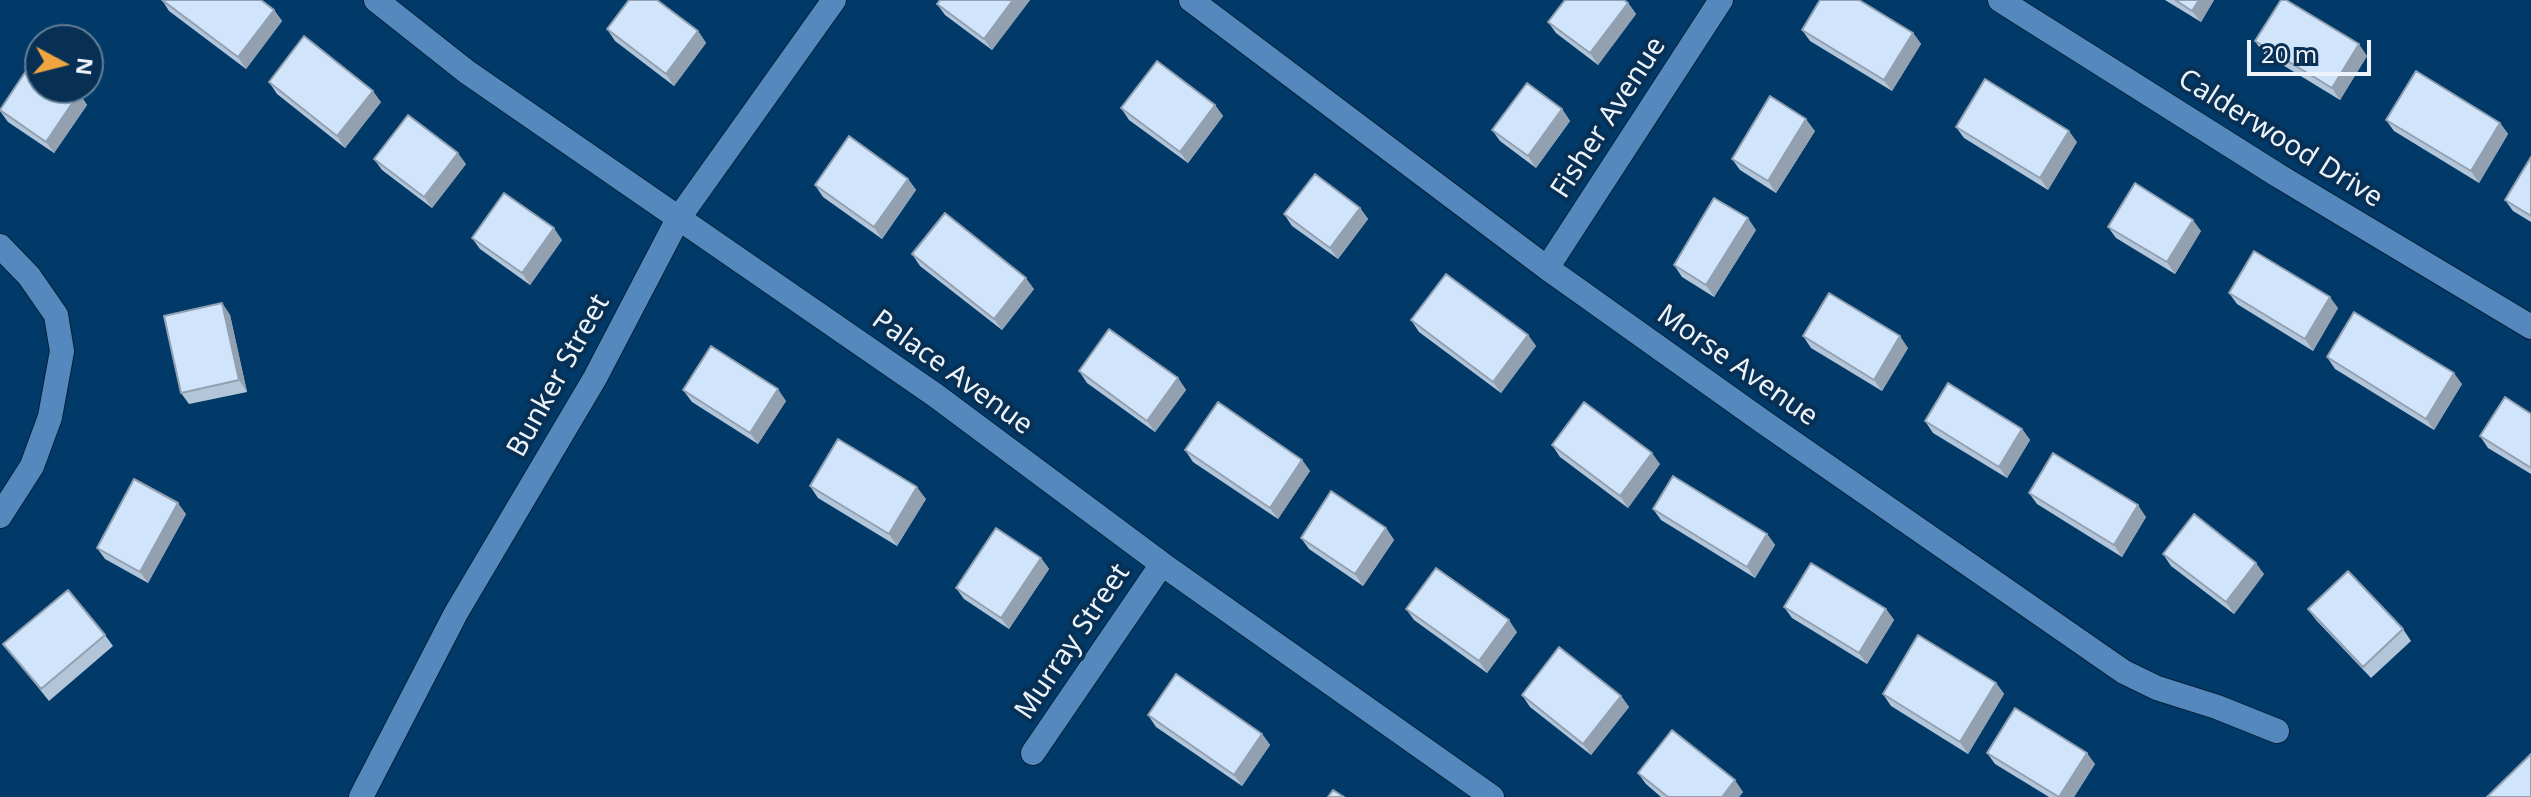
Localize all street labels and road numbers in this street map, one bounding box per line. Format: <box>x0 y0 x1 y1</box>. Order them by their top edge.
street label: Fisher Avenue <box>1544 31 1674 205</box>
street label: Calderwood Drive <box>2172 63 2388 215</box>
street label: Bunker Street <box>501 289 617 463</box>
street label: Morse Avenue <box>1650 298 1824 434</box>
street label: Palace Avenue <box>865 303 1039 443</box>
street label: Murray Street <box>1009 558 1137 726</box>

